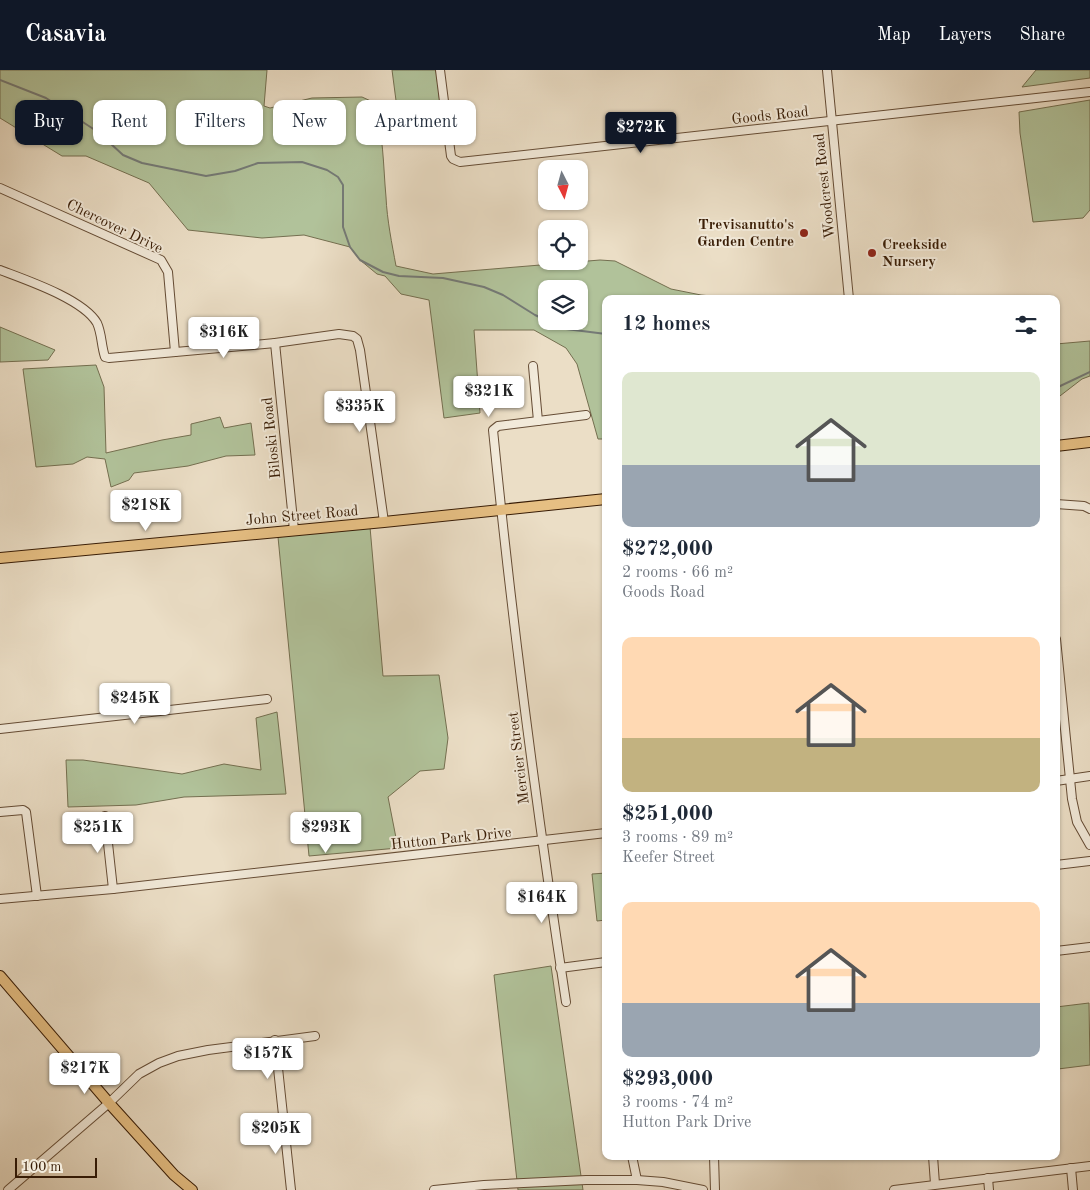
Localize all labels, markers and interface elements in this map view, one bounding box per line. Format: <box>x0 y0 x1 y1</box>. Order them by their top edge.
text: Casavia <box>25 23 106 47</box>
text: Map <box>877 26 911 44</box>
text: Layers <box>939 26 991 44</box>
text: Share <box>1019 26 1065 44</box>
chip: Buy <box>15 100 83 145</box>
chip: Rent <box>93 100 166 145</box>
chip: Filters <box>176 100 263 145</box>
chip: New <box>273 100 346 145</box>
chip: Apartment <box>356 100 476 145</box>
street label: Goods Road <box>731 105 810 128</box>
pin: $272K <box>606 112 676 154</box>
text: $272K <box>616 120 666 136</box>
street label: Woodcrest Road <box>812 132 839 239</box>
north arrow <box>538 160 588 210</box>
map controls <box>538 160 588 330</box>
street label: Chercover Drive <box>64 198 165 257</box>
place label: Trevisanutto's Garden Centre <box>697 218 794 250</box>
button: locate <box>538 220 588 270</box>
marker: Trevisanutto's Garden Centre <box>798 227 810 239</box>
place label: Creekside Nursery <box>882 238 947 270</box>
marker: Creekside Nursery <box>866 247 878 259</box>
button: layers <box>538 280 588 330</box>
icon: filters <box>1012 311 1040 339</box>
text: 12 homes <box>622 314 710 335</box>
pin: $316K <box>189 316 259 359</box>
text: $316K <box>199 325 249 341</box>
pin: $321K <box>454 376 524 418</box>
text: $321K <box>464 384 514 400</box>
pin: $335K <box>325 390 395 433</box>
street label: Biloski Road <box>261 396 284 479</box>
text: $335K <box>335 399 385 415</box>
icon: home <box>786 405 876 495</box>
pin: $218K <box>111 490 181 532</box>
text: $218K <box>121 498 171 514</box>
street label: John Street Road <box>245 504 359 529</box>
text: $272,000 <box>622 539 713 560</box>
text: 2 rooms · 66 m² <box>622 565 733 581</box>
text: Goods Road <box>622 585 705 601</box>
icon: home <box>786 670 876 760</box>
pin: $245K <box>100 682 170 725</box>
text: $245K <box>110 691 160 707</box>
street label: Mercier Street <box>506 711 533 805</box>
text: $251,000 <box>622 804 713 825</box>
pin: $251K <box>63 812 133 854</box>
pin: $293K <box>291 812 361 854</box>
text: $251K <box>73 820 123 836</box>
text: $293K <box>301 820 351 836</box>
street label: Hutton Park Drive <box>390 826 512 853</box>
text: 3 rooms · 89 m² <box>622 830 733 846</box>
text: Keefer Street <box>622 850 715 866</box>
pin: $164K <box>507 882 577 924</box>
text: $164K <box>517 890 567 906</box>
icon: home <box>786 935 876 1025</box>
pin: $157K <box>233 1038 303 1080</box>
text: $157K <box>243 1046 293 1062</box>
pin: $217K <box>50 1052 120 1095</box>
text: $217K <box>60 1061 110 1077</box>
text: $293,000 <box>622 1069 713 1090</box>
text: 3 rooms · 74 m² <box>622 1095 733 1111</box>
pin: $205K <box>241 1112 311 1155</box>
text: Hutton Park Drive <box>622 1115 751 1131</box>
text: $205K <box>251 1121 301 1137</box>
scale bar <box>15 1155 98 1178</box>
text: 100 m <box>22 1160 61 1174</box>

